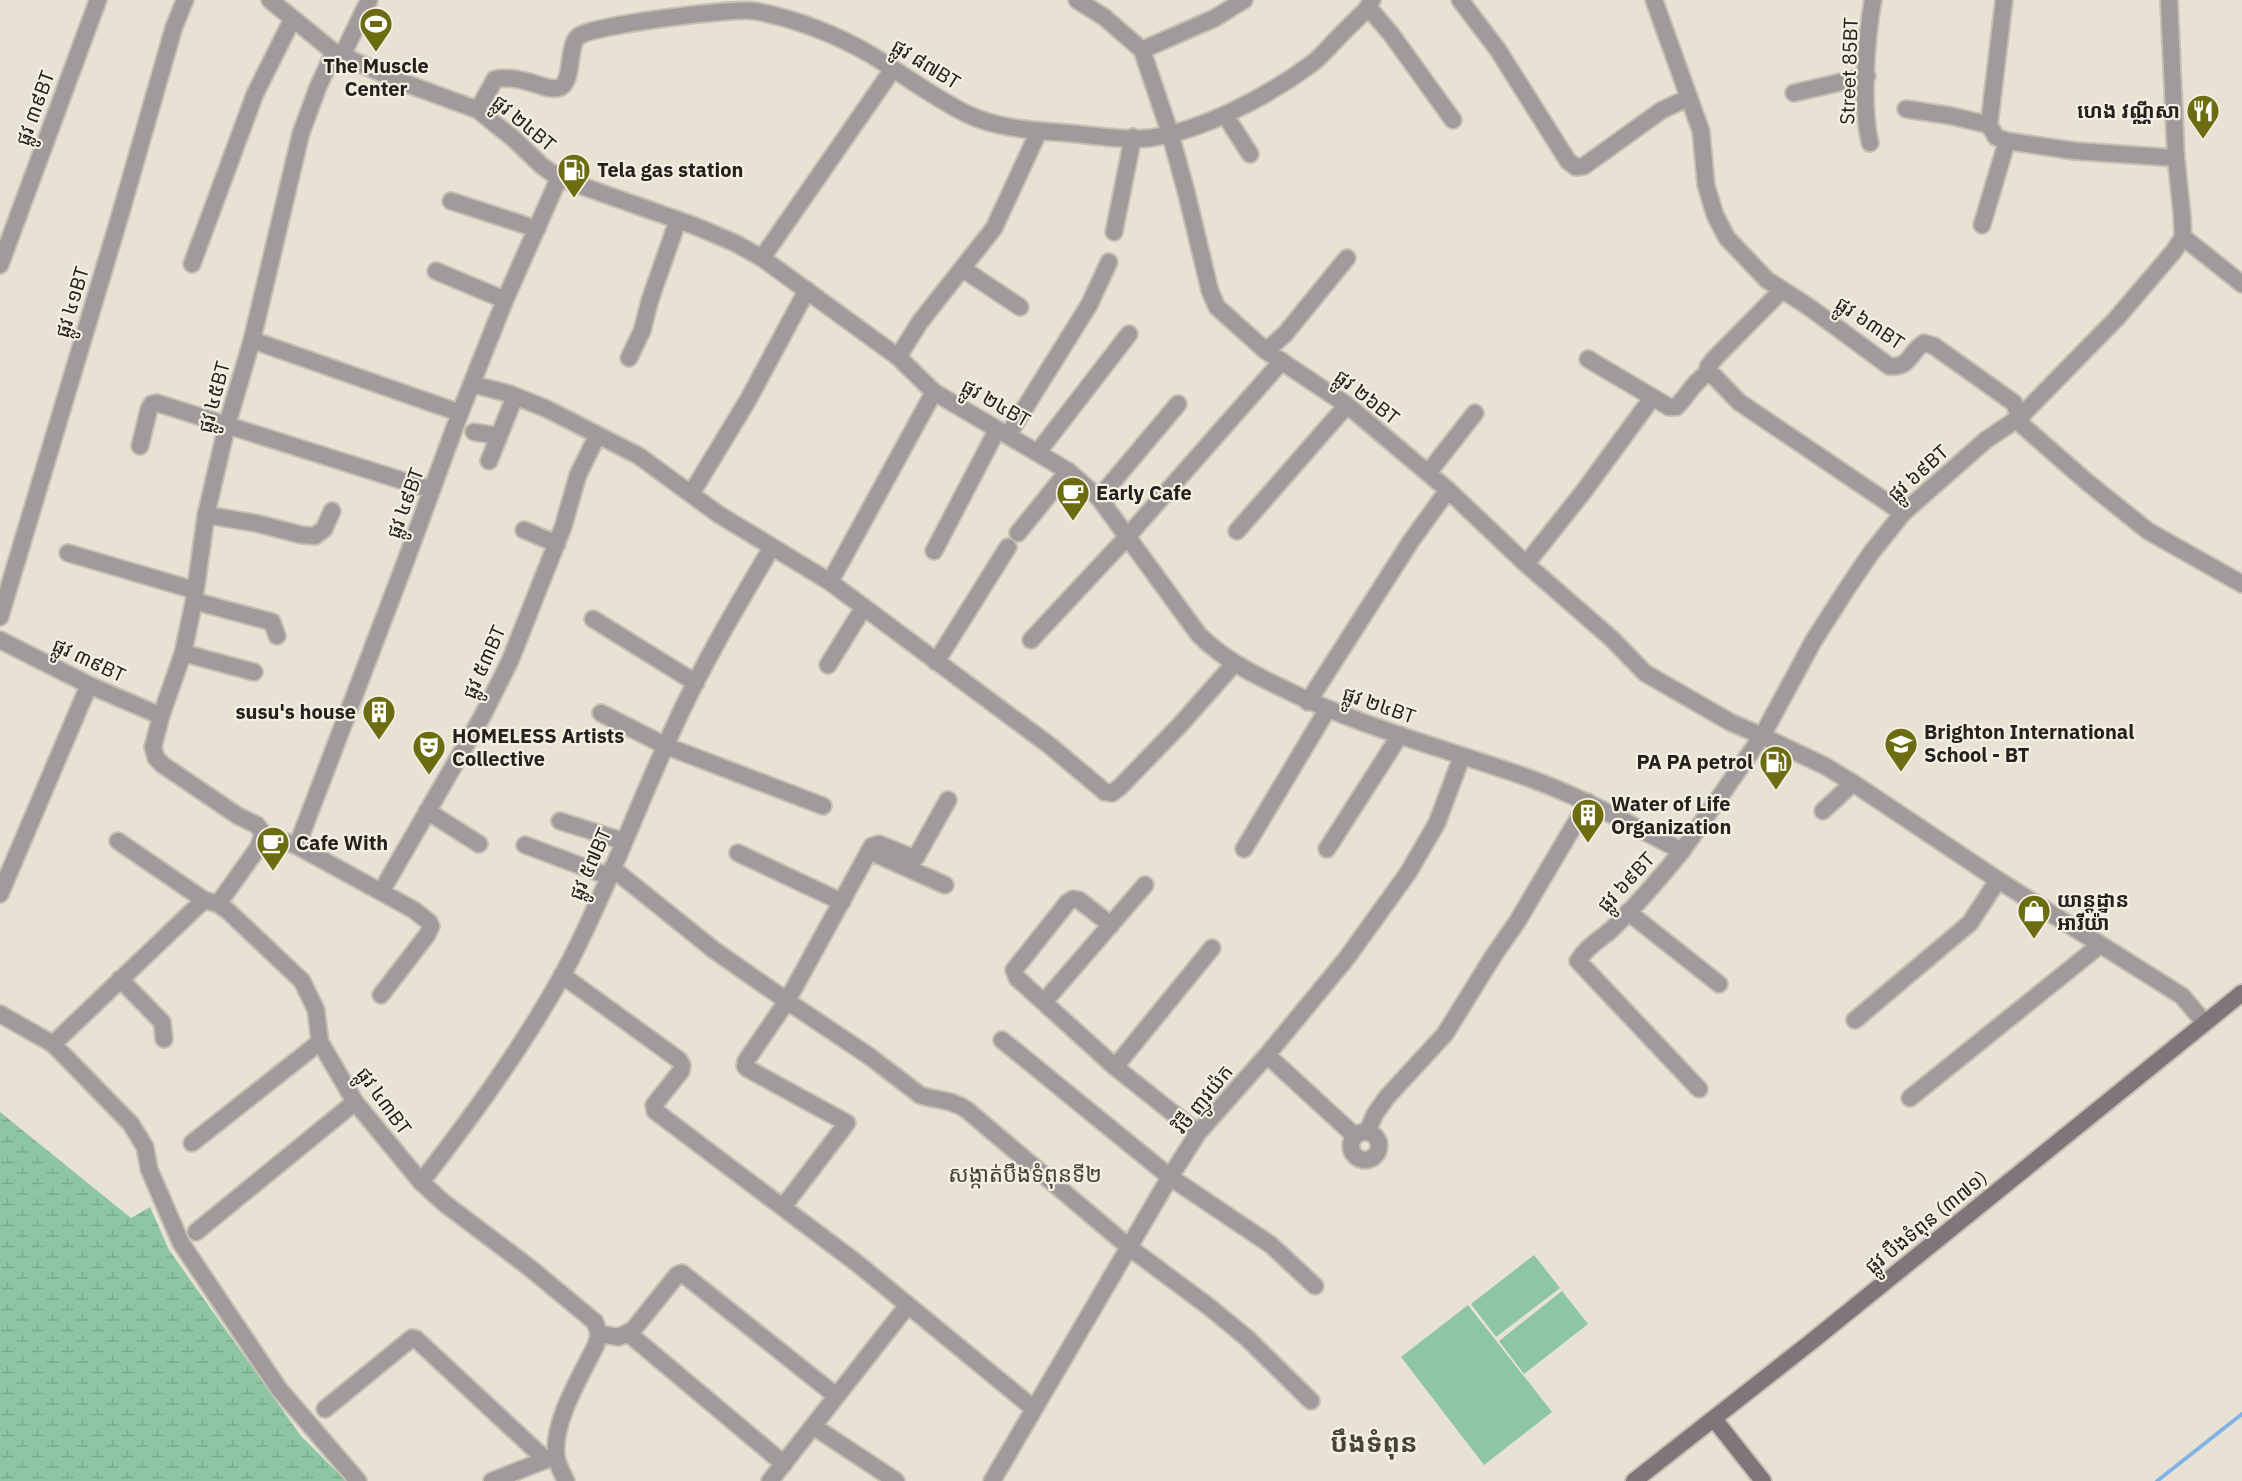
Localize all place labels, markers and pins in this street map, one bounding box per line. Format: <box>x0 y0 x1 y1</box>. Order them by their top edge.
sports icon: The Muscle Center <box>358 6 394 53</box>
place label: The Muscle Center <box>323 52 429 102</box>
restaurant icon: ហេង វណ្ណីសា <box>2185 93 2221 140</box>
place label: ហេង វណ្ណីសា <box>2077 97 2180 124</box>
fuel station icon: Tela gas station <box>556 152 592 199</box>
place label: Tela gas station <box>597 156 743 183</box>
cafe icon: Early Cafe <box>1055 475 1091 522</box>
place label: Early Cafe <box>1096 479 1192 506</box>
building icon: susu's house <box>361 694 397 741</box>
place label: susu's house <box>235 698 356 725</box>
place label: Brighton International School - BT <box>1924 718 2134 768</box>
place label: HOMELESS Artists Collective <box>452 722 624 772</box>
school or university icon: Brighton International School - BT <box>1883 726 1919 773</box>
theatre icon: HOMELESS Artists Collective <box>411 729 447 776</box>
fuel station icon: PA PA petrol <box>1758 744 1794 791</box>
place label: PA PA petrol <box>1636 748 1753 775</box>
place label: Water of Life Organization <box>1611 790 1731 840</box>
building icon: Water of Life Organization <box>1570 797 1606 844</box>
cafe icon: Cafe With <box>255 825 291 872</box>
place label: Cafe With <box>296 829 388 856</box>
place label: យាន្ដដ្ឋាន អារីយ៉ា <box>2057 886 2129 936</box>
shop icon: យាន្ដដ្ឋាន អារីយ៉ា <box>2016 893 2052 940</box>

